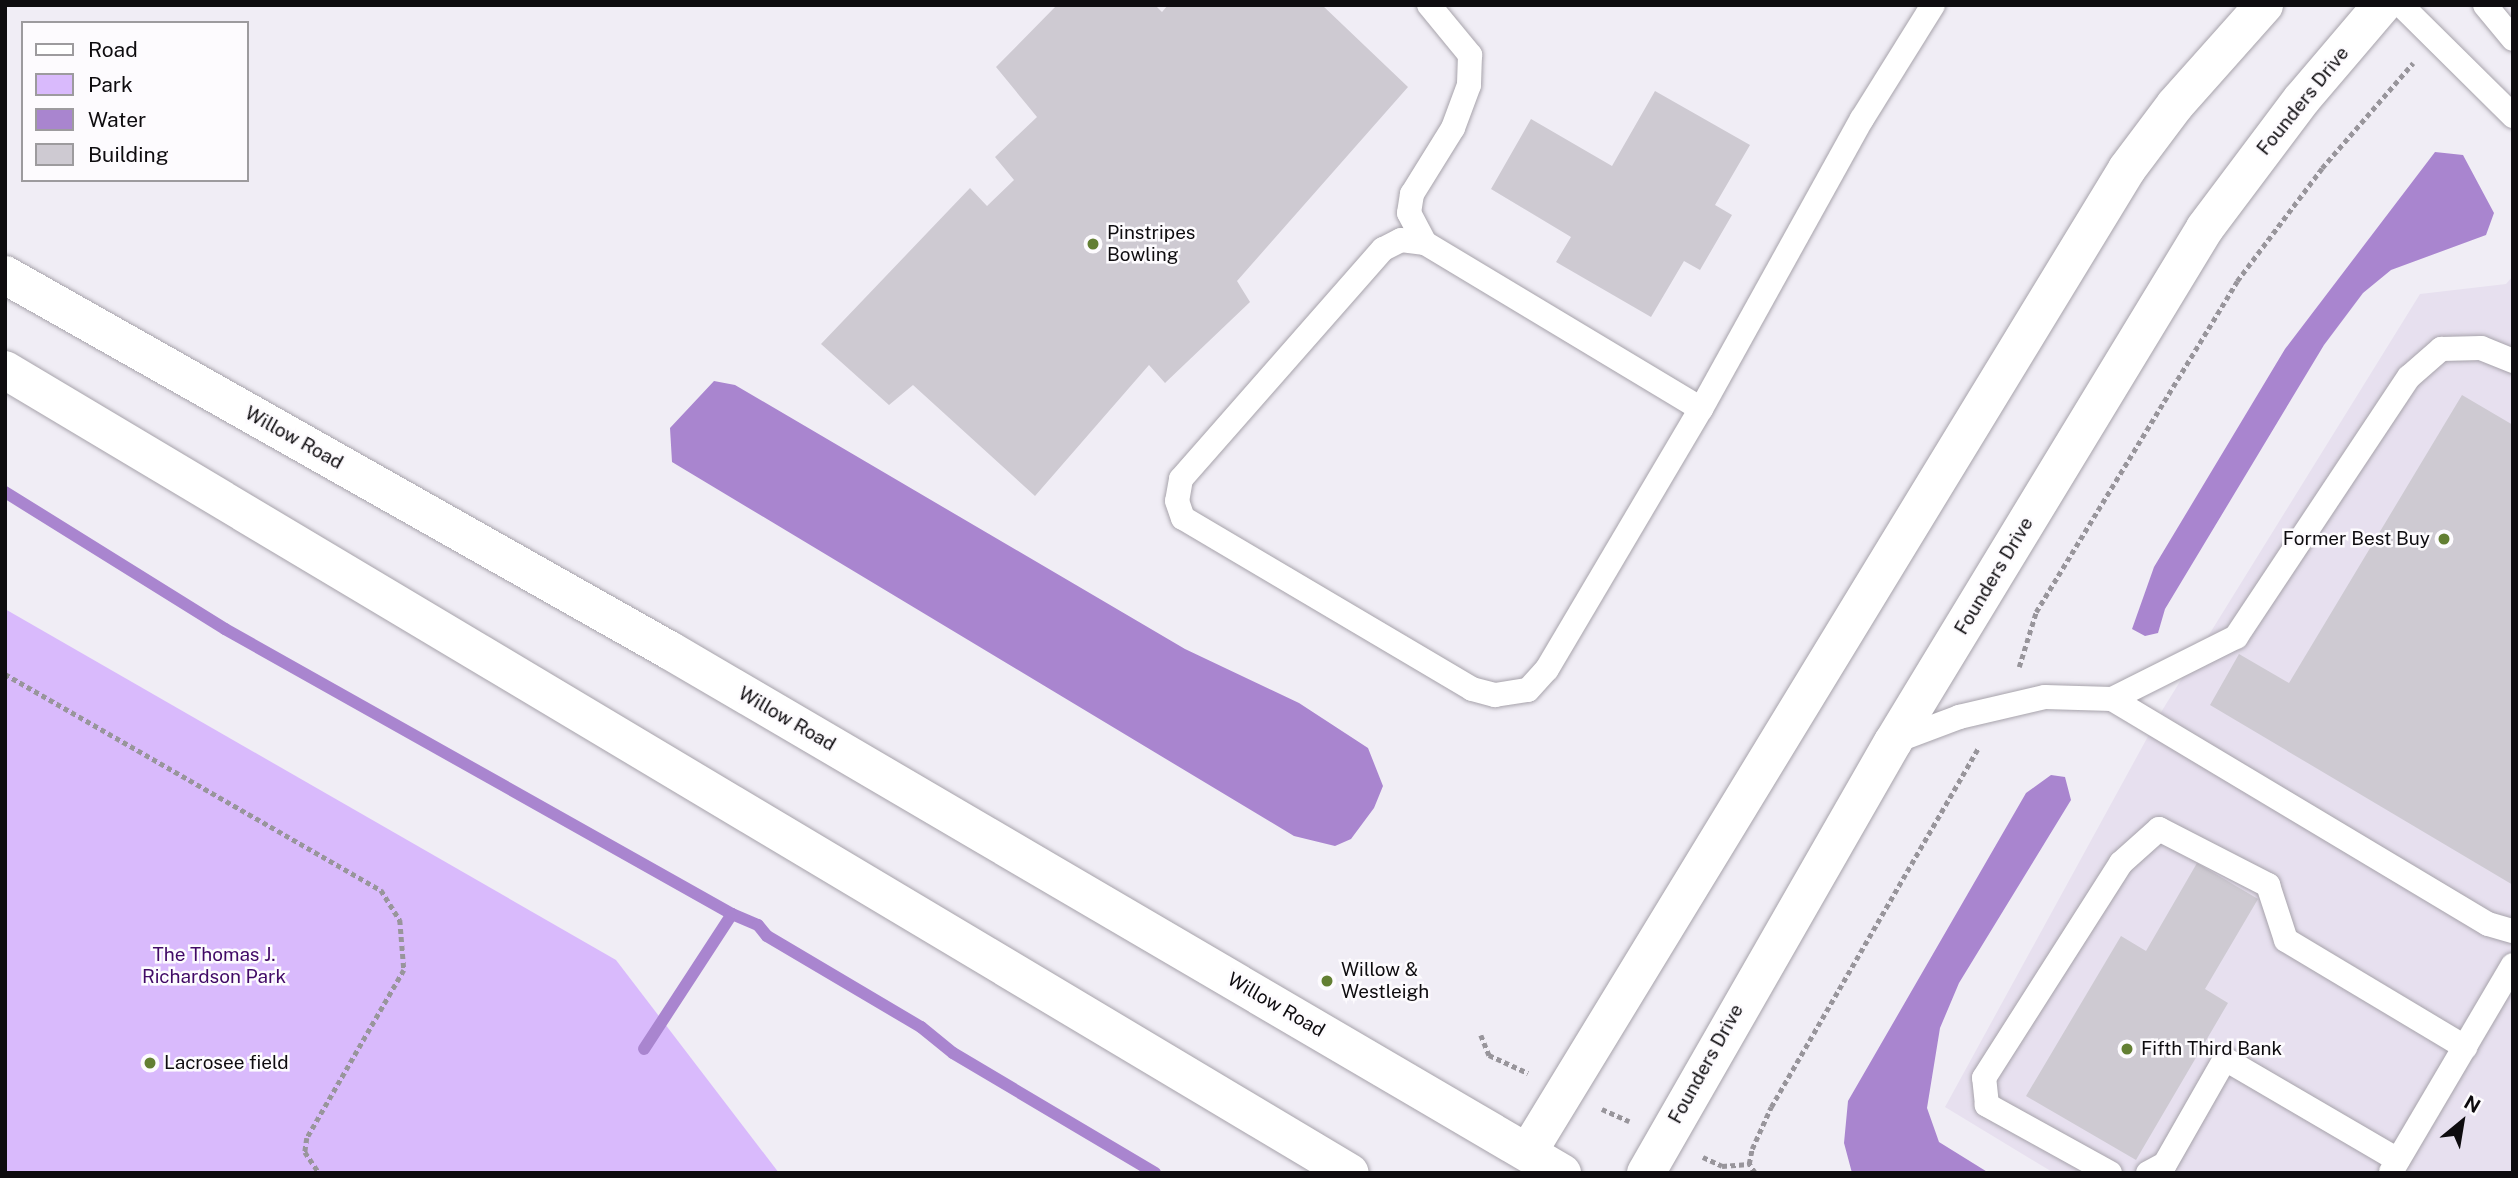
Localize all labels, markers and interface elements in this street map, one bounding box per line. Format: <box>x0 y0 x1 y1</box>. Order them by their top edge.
legend <box>21 21 248 182</box>
text: Road <box>88 37 138 62</box>
street label: Founders Drive <box>2252 42 2354 160</box>
text: Park <box>88 72 133 97</box>
text: Water <box>88 107 146 132</box>
text: Building <box>88 142 169 167</box>
place label: Pinstripes Bowling <box>1107 222 1195 266</box>
marker: Pinstripes Bowling <box>1085 236 1101 252</box>
street label: Willow Road <box>241 402 347 474</box>
street label: Founders Drive <box>1950 513 2038 639</box>
place label: Former Best Buy <box>2283 528 2430 550</box>
marker: Former Best Buy <box>2436 531 2452 547</box>
street label: Willow Road <box>734 682 840 756</box>
park label: The Thomas J. Richardson Park <box>142 944 286 988</box>
place label: Willow & Westleigh <box>1341 959 1429 1003</box>
street label: Willow Road <box>1223 968 1329 1042</box>
marker: Willow & Westleigh <box>1319 973 1335 989</box>
street label: Founders Drive <box>1664 1000 1748 1128</box>
place label: Fifth Third Bank <box>2141 1038 2282 1060</box>
marker: Fifth Third Bank <box>2119 1041 2135 1057</box>
place label: Lacrosee field <box>164 1052 289 1074</box>
marker: Lacrosee field <box>142 1055 158 1071</box>
north arrow <box>2427 1087 2497 1157</box>
text: N <box>2461 1091 2484 1117</box>

